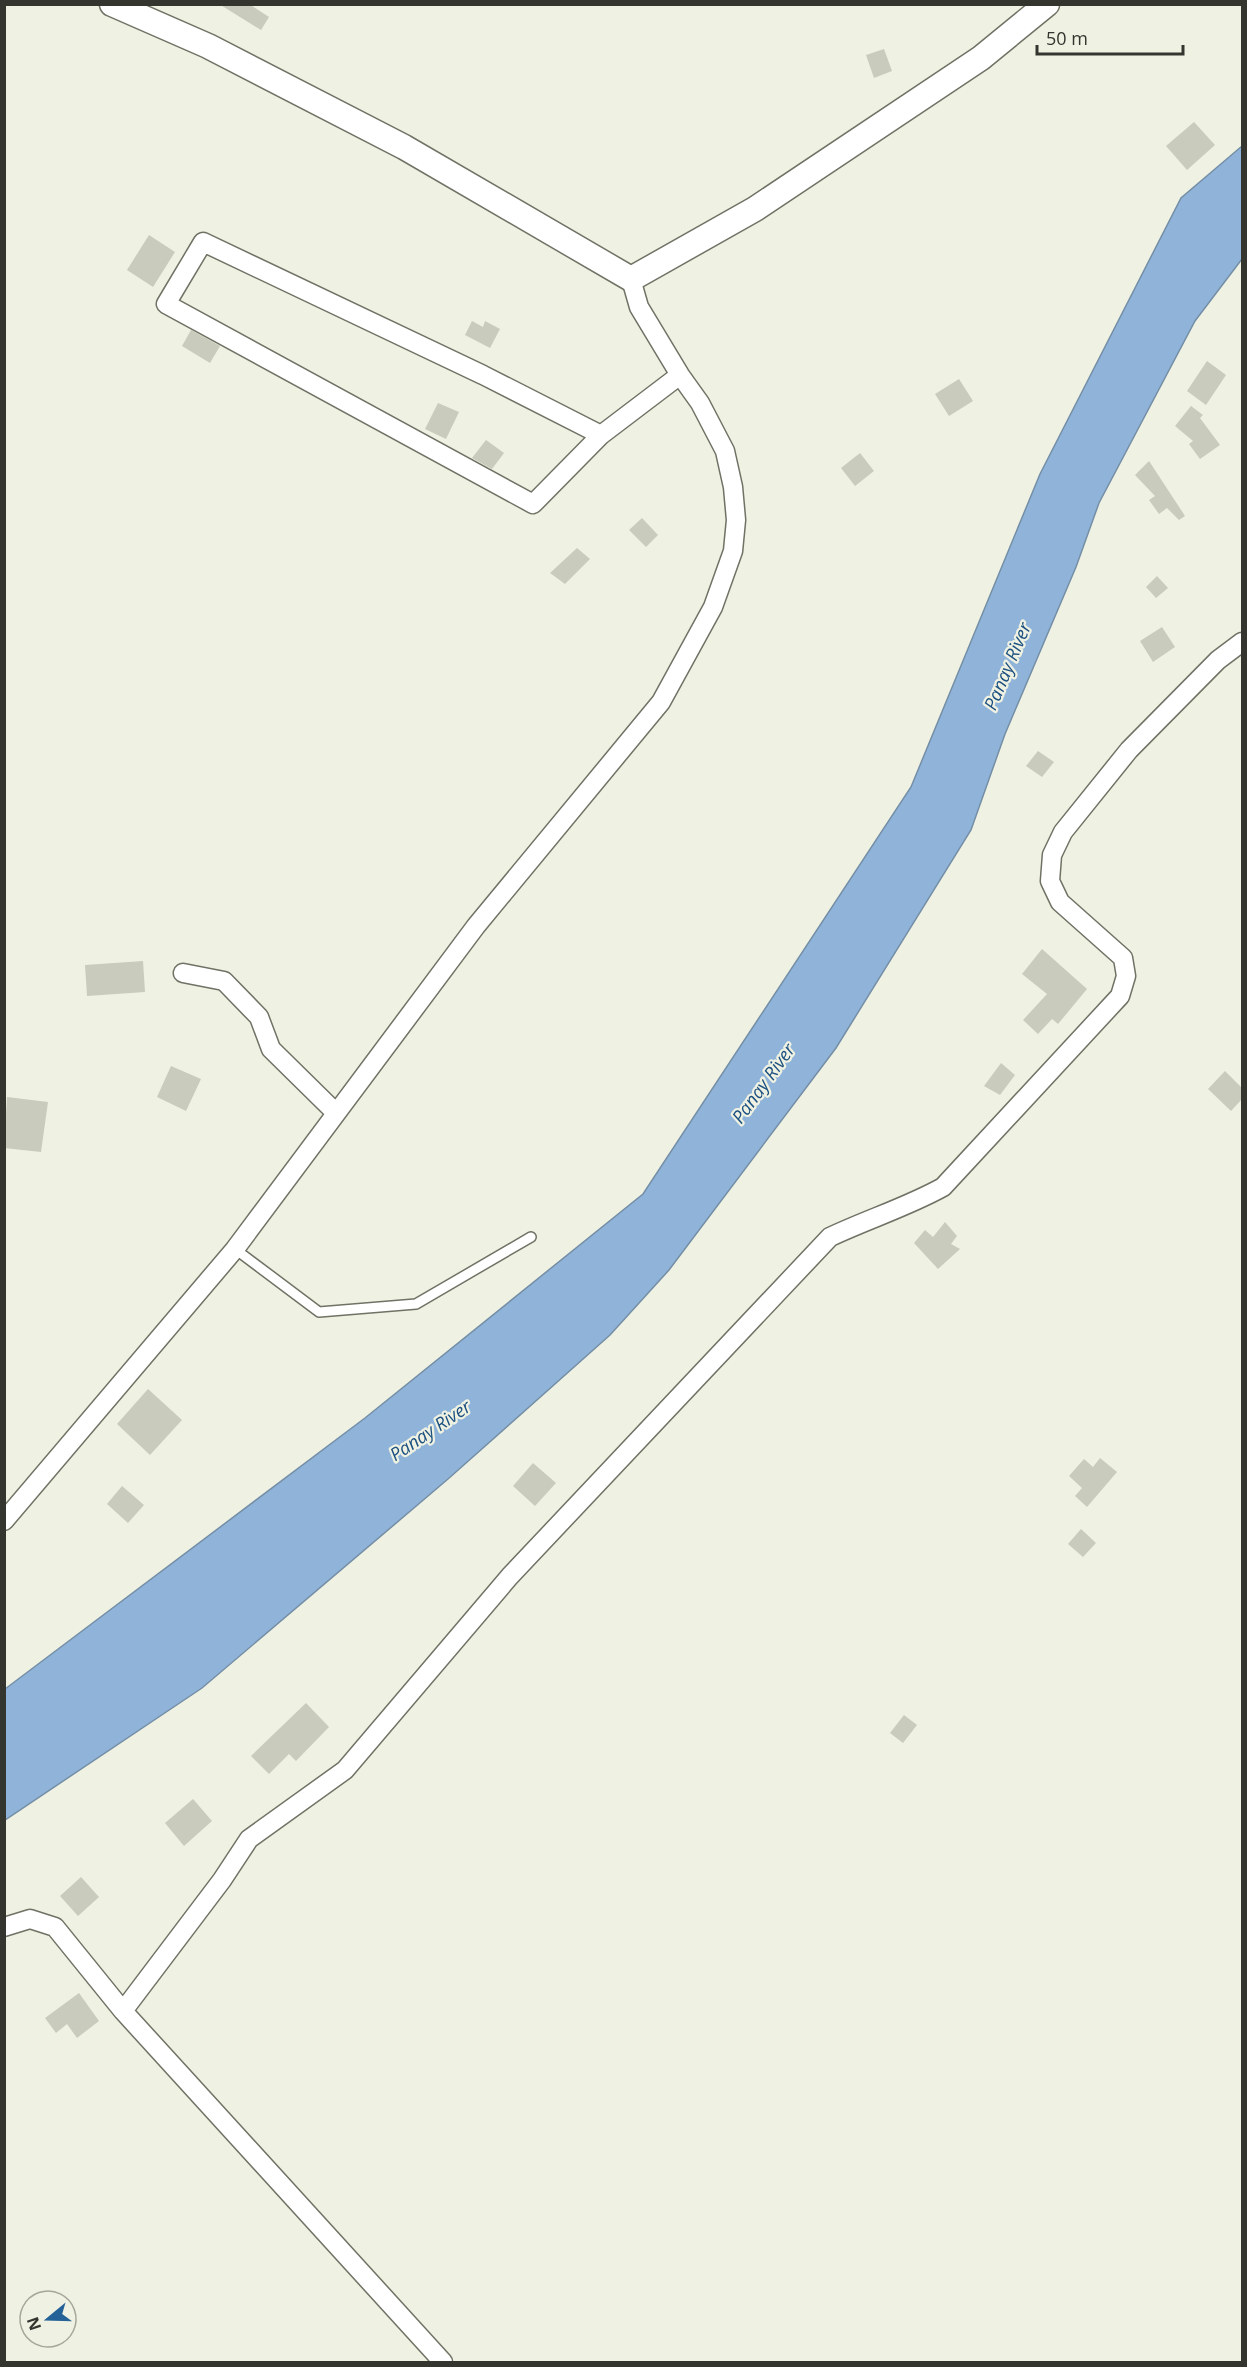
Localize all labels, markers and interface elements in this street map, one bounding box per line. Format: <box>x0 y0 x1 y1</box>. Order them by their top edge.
scale bar <box>1037 18 1182 56</box>
text: 50 m <box>1046 26 1088 50</box>
water label: Panay River <box>978 618 1037 714</box>
water label: Panay River <box>726 1038 801 1128</box>
water label: Panay River <box>385 1394 476 1466</box>
north arrow <box>18 2289 78 2349</box>
text: N <box>21 2314 46 2334</box>

